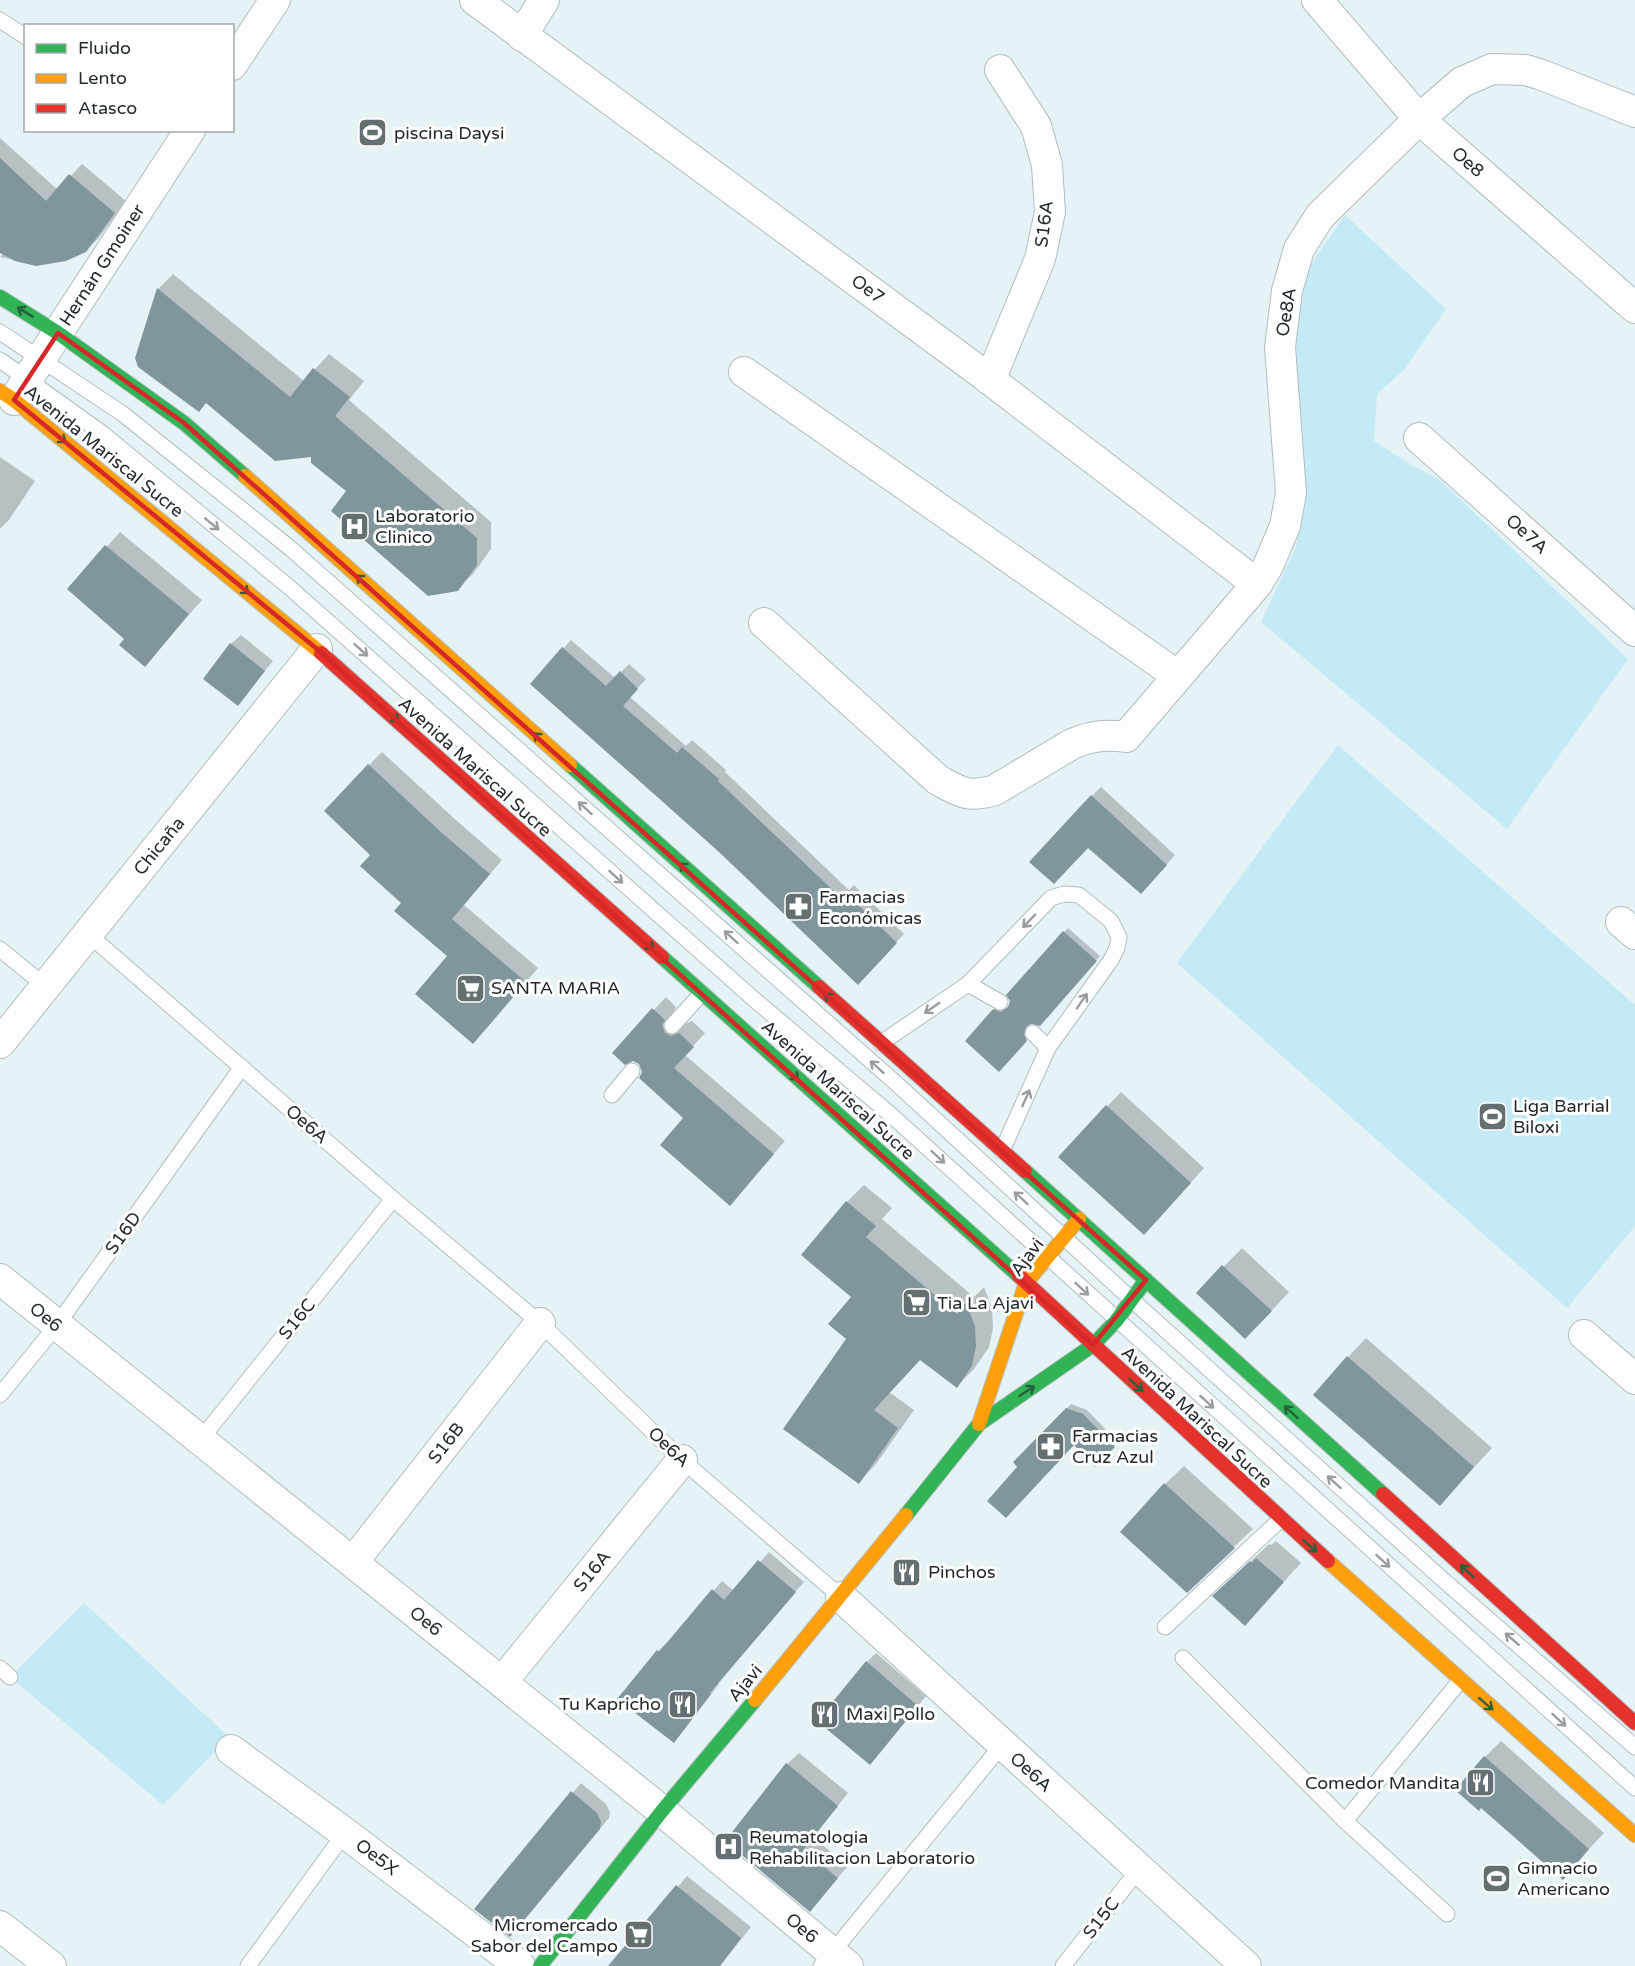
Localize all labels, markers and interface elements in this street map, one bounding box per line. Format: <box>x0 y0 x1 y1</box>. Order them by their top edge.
legend <box>24 24 234 132</box>
text: Fluido <box>78 37 131 59</box>
text: Lento <box>78 67 127 89</box>
text: Atasco <box>78 97 137 119</box>
sports icon: piscina Daysi <box>357 117 389 149</box>
place label: piscina Daysi <box>394 122 504 144</box>
street label: Oe8 <box>1447 142 1489 182</box>
street label: S16A <box>1030 199 1058 249</box>
street label: Hernán Gmoiner <box>54 200 150 330</box>
street label: Oe7 <box>847 270 889 308</box>
street label: Oe8A <box>1271 286 1301 338</box>
one-way arrow <box>17 306 34 318</box>
street label: Avenida Mariscal Sucre <box>20 380 188 522</box>
one-way arrow <box>51 430 67 443</box>
place label: Laboratorio Clinico <box>375 505 475 548</box>
street label: Oe7A <box>1501 509 1553 559</box>
hospital icon: Laboratorio Clinico <box>338 510 370 542</box>
one-way arrow <box>204 517 220 530</box>
one-way arrow <box>356 574 371 588</box>
one-way arrow <box>234 581 250 594</box>
one-way arrow <box>353 643 368 657</box>
street label: Avenida Mariscal Sucre <box>394 692 556 842</box>
one-way arrow <box>384 709 399 723</box>
one-way arrow <box>533 732 548 746</box>
one-way arrow <box>578 801 593 815</box>
street label: Chicaña <box>129 812 189 880</box>
one-way arrow <box>678 862 693 876</box>
one-way arrow <box>609 870 624 884</box>
place label: Farmacias Económicas <box>819 886 922 929</box>
pharmacy icon: Farmacias Económicas <box>782 891 814 923</box>
one-way arrow <box>1021 913 1036 928</box>
one-way arrow <box>724 930 739 944</box>
one-way arrow <box>639 937 654 951</box>
supermarket icon: SANTA MARIA <box>454 972 486 1004</box>
place label: SANTA MARIA <box>491 977 620 999</box>
one-way arrow <box>824 992 839 1006</box>
one-way arrow <box>1076 993 1088 1009</box>
one-way arrow <box>925 1002 941 1014</box>
street label: Avenida Mariscal Sucre <box>757 1015 919 1165</box>
one-way arrow <box>870 1060 885 1074</box>
one-way arrow <box>784 1067 799 1081</box>
one-way arrow <box>1020 1089 1032 1107</box>
place label: Liga Barrial Biloxi <box>1513 1095 1609 1138</box>
street label: Oe6A <box>281 1100 333 1148</box>
sports icon: Liga Barrial Biloxi <box>1476 1100 1508 1132</box>
one-way arrow <box>930 1150 945 1164</box>
one-way arrow <box>1014 1191 1029 1205</box>
street label: S16D <box>100 1207 146 1259</box>
street label: Ajavi <box>1006 1234 1048 1280</box>
one-way arrow <box>1075 1282 1090 1296</box>
supermarket icon: Tia La Ajavi <box>900 1287 932 1319</box>
place label: Tia La Ajavi <box>937 1292 1034 1314</box>
street label: S16C <box>274 1294 320 1344</box>
street label: Oe6 <box>25 1297 67 1337</box>
street label: Avenida Mariscal Sucre <box>1117 1341 1277 1493</box>
one-way arrow <box>1128 1378 1143 1392</box>
one-way arrow <box>1018 1385 1035 1397</box>
one-way arrow <box>1199 1395 1214 1409</box>
one-way arrow <box>1284 1405 1299 1419</box>
street label: S16B <box>423 1418 469 1468</box>
street label: Oe6A <box>644 1422 694 1472</box>
place label: Farmacias Cruz Azul <box>1072 1425 1158 1468</box>
pharmacy icon: Farmacias Cruz Azul <box>1035 1430 1067 1462</box>
one-way arrow <box>1327 1475 1342 1489</box>
one-way arrow <box>1303 1538 1318 1553</box>
street label: S16A <box>569 1546 615 1596</box>
one-way arrow <box>1375 1554 1390 1568</box>
restaurant icon: Pinchos <box>891 1556 923 1588</box>
place label: Pinchos <box>928 1561 996 1583</box>
one-way arrow <box>1460 1564 1475 1578</box>
street label: Oe6 <box>405 1601 447 1641</box>
one-way arrow <box>1505 1632 1520 1646</box>
street label: Ajavi <box>723 1660 767 1706</box>
restaurant icon: Tu Kapricho <box>666 1688 698 1720</box>
place label: Tu Kapricho <box>559 1693 661 1715</box>
one-way arrow <box>1479 1697 1494 1711</box>
restaurant icon: Maxi Pollo <box>809 1698 841 1730</box>
place label: Maxi Pollo <box>846 1703 935 1725</box>
one-way arrow <box>1551 1712 1566 1727</box>
street label: Oe6A <box>1005 1747 1057 1797</box>
restaurant icon: Comedor Mandita <box>1465 1767 1497 1799</box>
place label: Comedor Mandita <box>1305 1772 1460 1794</box>
place label: Reumatologia Rehabilitacion Laboratorio <box>749 1826 975 1869</box>
hospital icon: Reumatologia Rehabilitacion Laboratorio <box>712 1831 744 1863</box>
street label: Oe5X <box>351 1834 403 1880</box>
place label: Gimnacio Americano <box>1517 1857 1610 1900</box>
sports icon: Gimnacio Americano <box>1480 1862 1512 1894</box>
street label: S15C <box>1078 1893 1124 1943</box>
street label: Oe6 <box>781 1908 823 1948</box>
place label: Micromercado Sabor del Campo <box>471 1914 618 1957</box>
supermarket icon: Micromercado Sabor del Campo <box>623 1919 655 1951</box>

